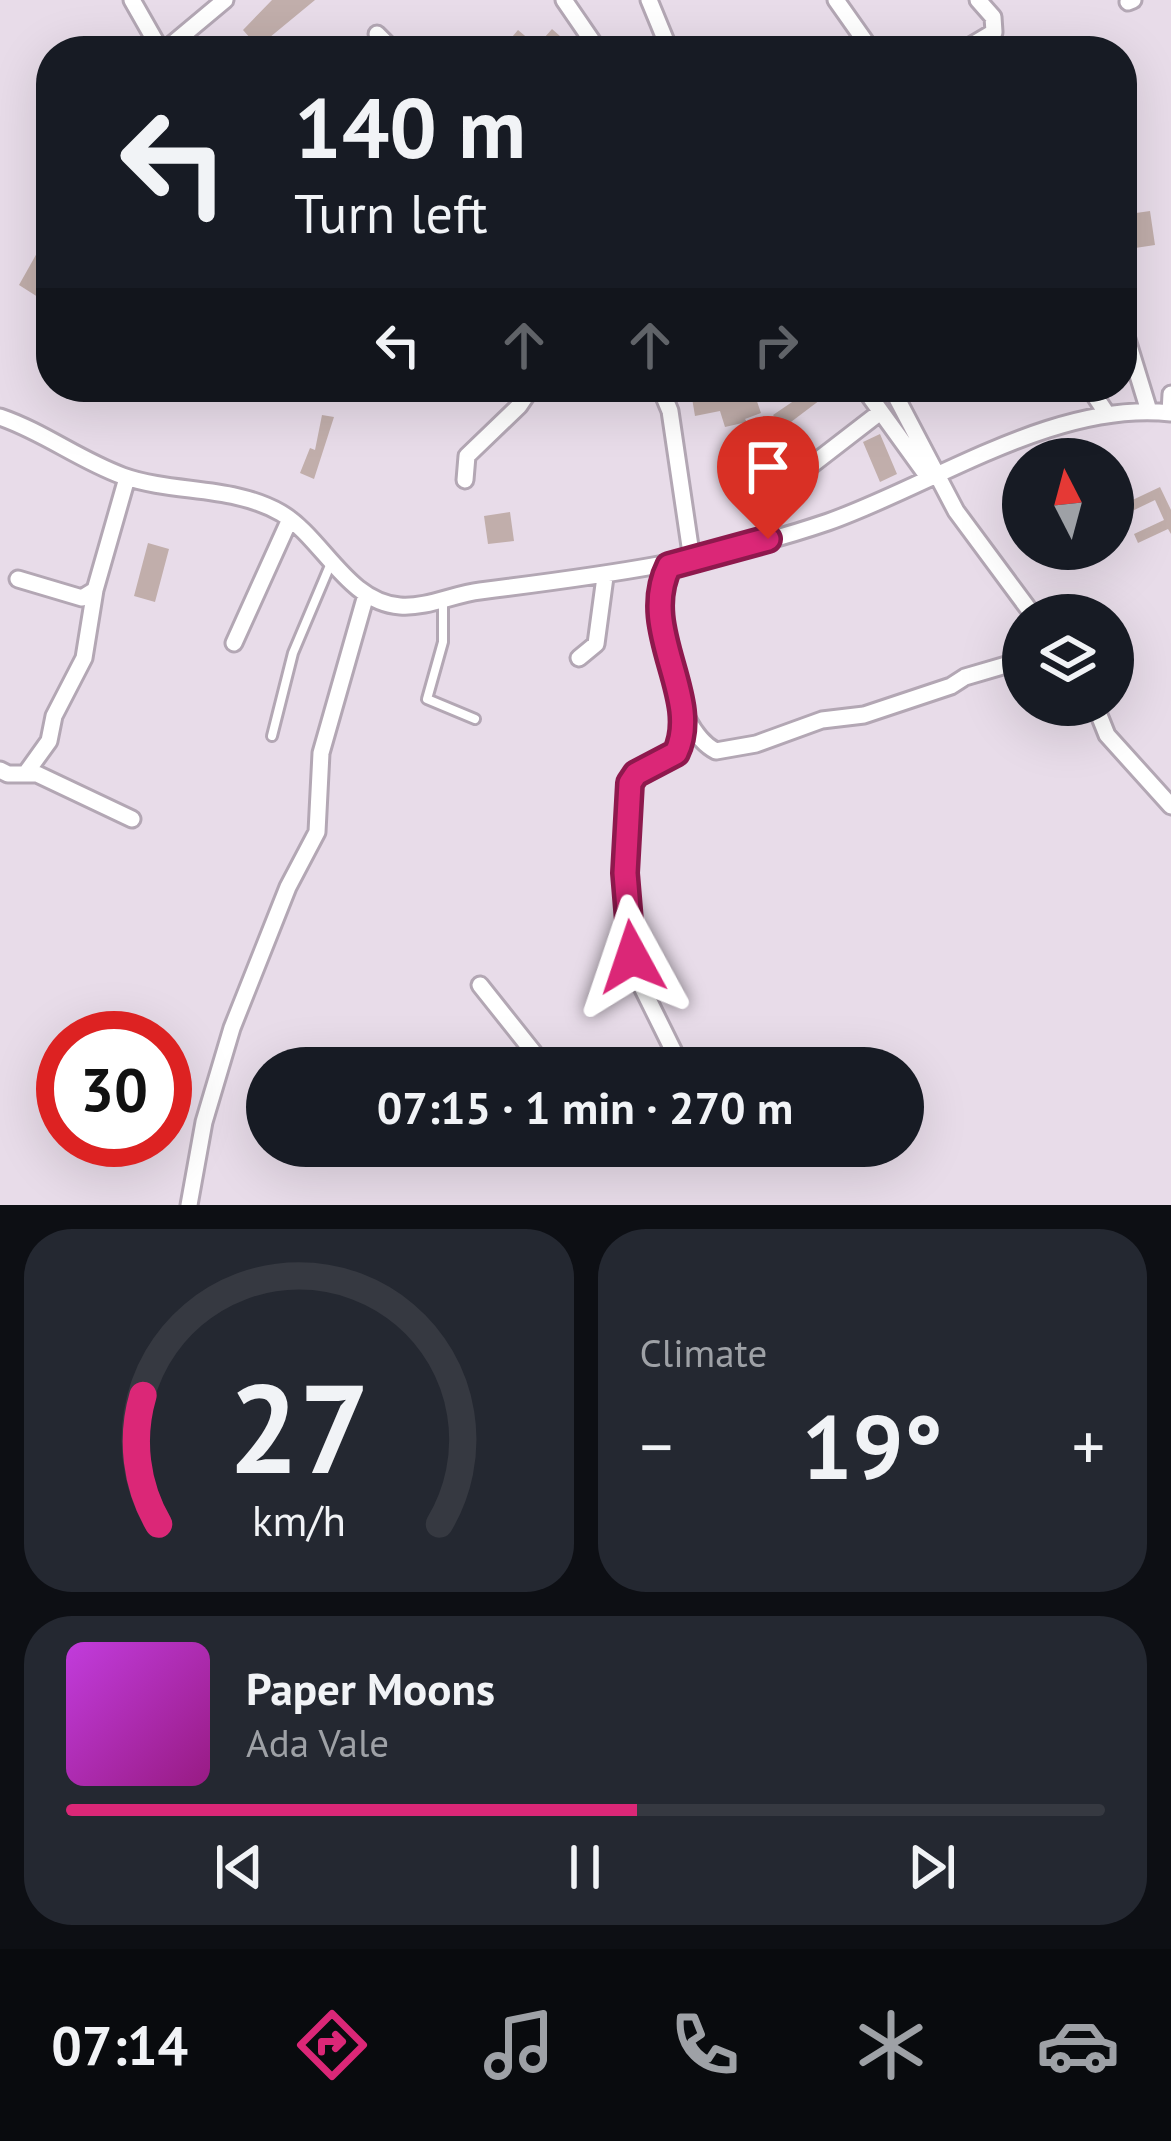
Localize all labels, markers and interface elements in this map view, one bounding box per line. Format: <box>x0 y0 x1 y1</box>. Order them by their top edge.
text: 140 m <box>294 72 526 181</box>
icon: left <box>96 84 252 240</box>
text: Turn left <box>294 178 488 248</box>
icon: left <box>365 312 431 378</box>
icon: ahead <box>491 312 557 378</box>
icon: ahead <box>617 312 683 378</box>
icon: right <box>743 312 809 378</box>
pin <box>717 416 819 539</box>
icon: arrive <box>735 434 801 500</box>
north arrow <box>1002 438 1134 570</box>
map controls <box>1002 438 1134 726</box>
button: layers <box>1002 594 1134 726</box>
position arrow <box>569 894 695 1020</box>
speed limit sign: 30 <box>36 1011 192 1167</box>
text: 07:15 · 1 min · 270 m <box>377 1078 793 1136</box>
text: Climate <box>640 1327 767 1378</box>
text: 27 <box>228 1346 370 1507</box>
text: 19° <box>802 1387 943 1504</box>
text: − <box>640 1403 673 1488</box>
text: + <box>1072 1403 1105 1488</box>
text: km/h <box>252 1491 346 1547</box>
text: Paper Moons <box>246 1659 495 1717</box>
text: Ada Vale <box>246 1717 389 1768</box>
icon: previous <box>206 1834 272 1900</box>
icon: pause <box>552 1834 618 1900</box>
icon: next <box>899 1834 965 1900</box>
icon: directions <box>290 2003 374 2087</box>
icon: music <box>477 2003 561 2087</box>
icon: phone <box>663 2003 747 2087</box>
icon: climate <box>849 2003 933 2087</box>
icon: car <box>1036 2003 1120 2087</box>
text: 07:14 <box>51 2010 188 2080</box>

